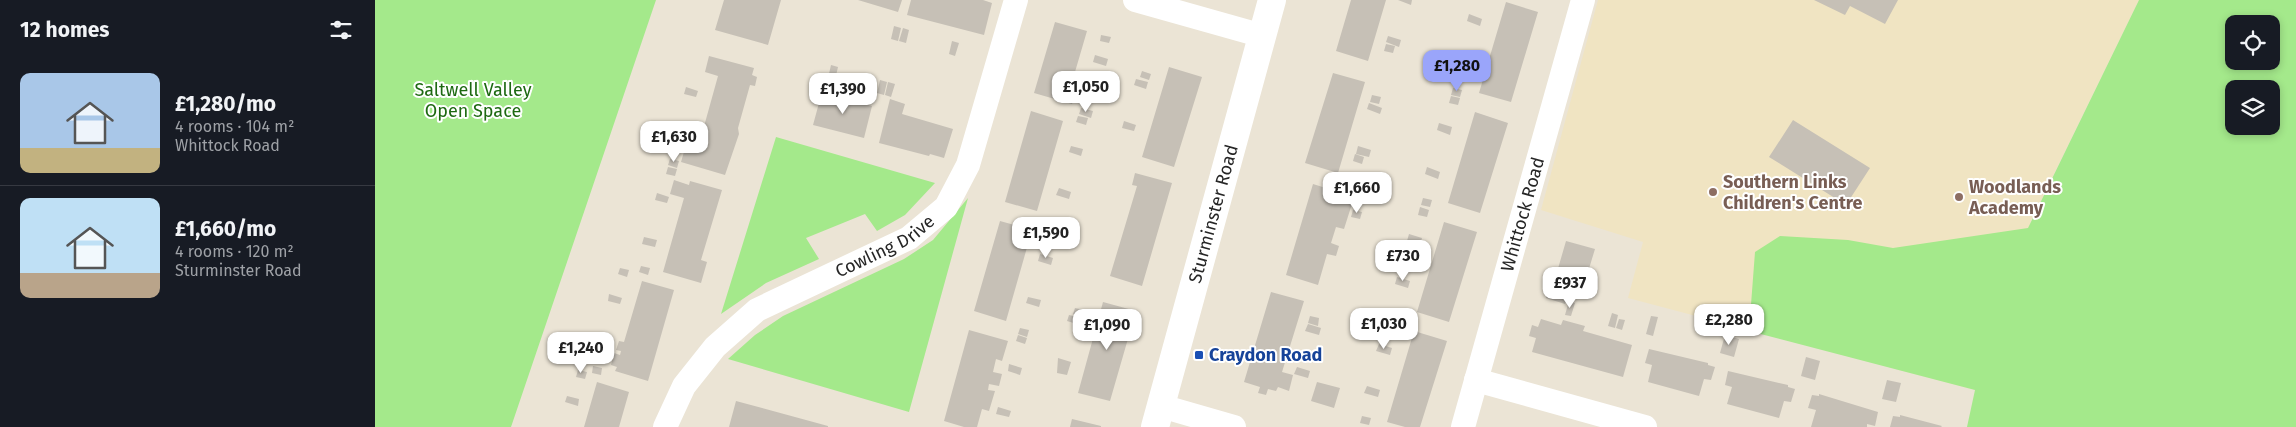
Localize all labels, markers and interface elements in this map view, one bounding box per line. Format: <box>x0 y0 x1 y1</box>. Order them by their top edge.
map controls <box>2225 15 2280 135</box>
button: locate <box>2225 15 2280 70</box>
icon: filters <box>327 16 355 44</box>
text: 12 homes <box>20 17 109 43</box>
pin: £1,280 <box>1416 49 1498 92</box>
text: £1,280 <box>1434 56 1480 75</box>
pin: £1,050 <box>1045 70 1127 113</box>
pin: £1,390 <box>802 72 884 115</box>
text: £1,050 <box>1063 77 1109 96</box>
park label: Saltwell Valley Open Space <box>414 79 532 122</box>
text: £1,390 <box>820 79 866 98</box>
button: layers <box>2225 80 2280 135</box>
text: £1,280/mo <box>175 91 276 117</box>
icon: home <box>60 93 120 153</box>
text: 4 rooms · 104 m² <box>175 117 294 136</box>
pin: £1,630 <box>633 120 715 163</box>
text: £1,630 <box>651 127 697 146</box>
text: Whittock Road <box>175 136 280 155</box>
street label: Sturminster Road <box>1184 142 1243 286</box>
street label: Whittock Road <box>1496 155 1549 274</box>
place label: Southern Links Children's Centre <box>1723 171 1863 214</box>
pin: £1,660 <box>1316 172 1398 214</box>
place label: Woodlands Academy <box>1968 176 2061 219</box>
text: £1,660 <box>1334 178 1380 197</box>
marker: Southern Links Children's Centre <box>1707 186 1719 198</box>
marker: Woodlands Academy <box>1953 191 1965 203</box>
street label: Cowling Drive <box>832 210 939 282</box>
text: £1,660/mo <box>175 216 276 242</box>
pin: £1,590 <box>1005 216 1087 259</box>
icon: home <box>60 218 120 278</box>
text: £1,590 <box>1023 223 1069 242</box>
pin: £730 <box>1373 240 1433 282</box>
text: 4 rooms · 120 m² <box>175 242 294 261</box>
text: £730 <box>1386 246 1420 265</box>
text: Sturminster Road <box>175 261 302 280</box>
pin: £937 <box>1540 266 1600 309</box>
text: £937 <box>1554 273 1586 292</box>
pin: £2,280 <box>1688 304 1770 346</box>
pin: £1,090 <box>1066 308 1148 351</box>
pin: £1,030 <box>1343 308 1425 350</box>
text: £2,280 <box>1705 310 1753 329</box>
text: £1,030 <box>1361 314 1407 333</box>
text: £1,090 <box>1084 315 1130 334</box>
pin: £1,240 <box>540 332 622 374</box>
text: £1,240 <box>558 338 604 357</box>
place label: Craydon Road <box>1209 344 1322 366</box>
marker: Craydon Road <box>1193 349 1205 361</box>

